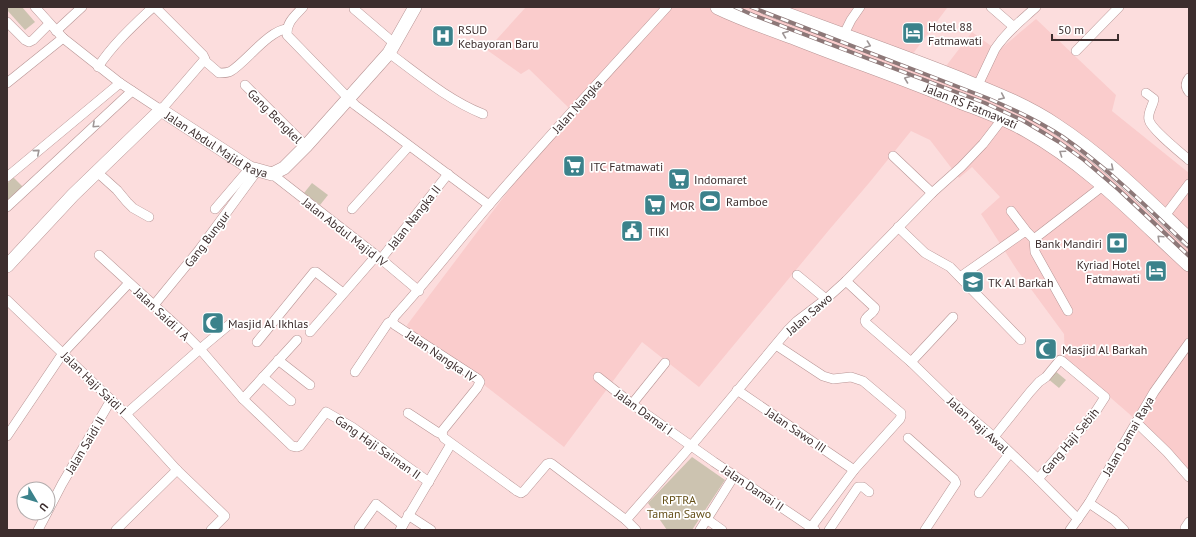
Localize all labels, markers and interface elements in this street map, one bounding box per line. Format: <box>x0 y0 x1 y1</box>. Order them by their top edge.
scale bar <box>1052 16 1118 42</box>
place label: Hotel 88 Fatmawati <box>928 19 982 48</box>
hotel icon: Hotel 88 Fatmawati <box>900 20 926 46</box>
place label: RSUD Kebayoran Baru <box>458 22 538 51</box>
text: 50 m <box>1058 22 1084 37</box>
hospital icon: RSUD Kebayoran Baru <box>430 23 456 49</box>
one-way arrow <box>782 31 789 39</box>
one-way arrow <box>864 40 871 49</box>
street label: Jalan Nangka <box>548 76 605 137</box>
one-way arrow <box>904 76 911 84</box>
street label: Jalan RS Fatmawati <box>922 80 1021 132</box>
street label: Gang Bengkel <box>245 86 306 147</box>
one-way arrow <box>998 92 1006 100</box>
street label: Jalan Abdul Majid Raya <box>162 107 270 180</box>
one-way arrow <box>92 120 100 128</box>
one-way arrow <box>32 150 40 157</box>
one-way arrow <box>1060 151 1067 158</box>
supermarket icon: ITC Fatmawati <box>561 153 587 179</box>
place label: ITC Fatmawati <box>590 159 663 174</box>
one-way arrow <box>1106 163 1113 170</box>
supermarket icon: Indomaret <box>666 166 692 192</box>
place label: Indomaret <box>694 172 747 187</box>
street label: Jalan Nangka II <box>384 182 444 253</box>
sports icon: Ramboe <box>697 188 723 214</box>
supermarket icon: MOR <box>642 192 668 218</box>
street label: Jalan Abdul Majid IV <box>299 194 390 270</box>
place label: Ramboe <box>726 194 768 209</box>
place label: MOR <box>670 198 695 213</box>
street label: Gang Bungur <box>181 208 233 270</box>
public building icon: TIKI <box>619 218 645 244</box>
place label: TIKI <box>648 224 669 239</box>
bank icon: Bank Mandiri <box>1104 230 1130 256</box>
place label: Bank Mandiri <box>1035 236 1102 251</box>
one-way arrow <box>1158 236 1165 243</box>
place label: Kyriad Hotel Fatmawati <box>1077 257 1140 286</box>
hotel icon: Kyriad Hotel Fatmawati <box>1143 258 1169 284</box>
school or university icon: TK Al Barkah <box>960 269 986 295</box>
place label: TK Al Barkah <box>988 275 1053 290</box>
street label: Jalan Saidi I A <box>130 284 193 343</box>
street label: Jalan Sawo <box>782 290 835 339</box>
mosque icon: Masjid Al Ikhlas <box>200 310 226 336</box>
place label: Masjid Al Ikhlas <box>228 316 308 331</box>
street label: Jalan Nangka IV <box>402 327 479 385</box>
mosque icon: Masjid Al Barkah <box>1033 336 1059 362</box>
place label: Masjid Al Barkah <box>1062 342 1147 357</box>
street label: Jalan Haji Saidi I <box>58 348 130 418</box>
street label: Jalan Damai I <box>611 385 676 438</box>
street label: Jalan Haji Awal <box>944 393 1012 457</box>
street label: Jalan Damai Raya <box>1099 394 1157 479</box>
street label: Jalan Sawo III <box>762 404 829 456</box>
street label: Gang Haji Sebih <box>1038 405 1102 477</box>
street label: Gang Haji Saiman II <box>332 412 424 482</box>
street label: Jalan Saidi II <box>62 414 108 477</box>
street label: Jalan Damai II <box>718 461 787 514</box>
north arrow <box>16 481 56 521</box>
park label: RPTRA Taman Sawo <box>647 492 711 521</box>
text: U <box>36 500 52 514</box>

